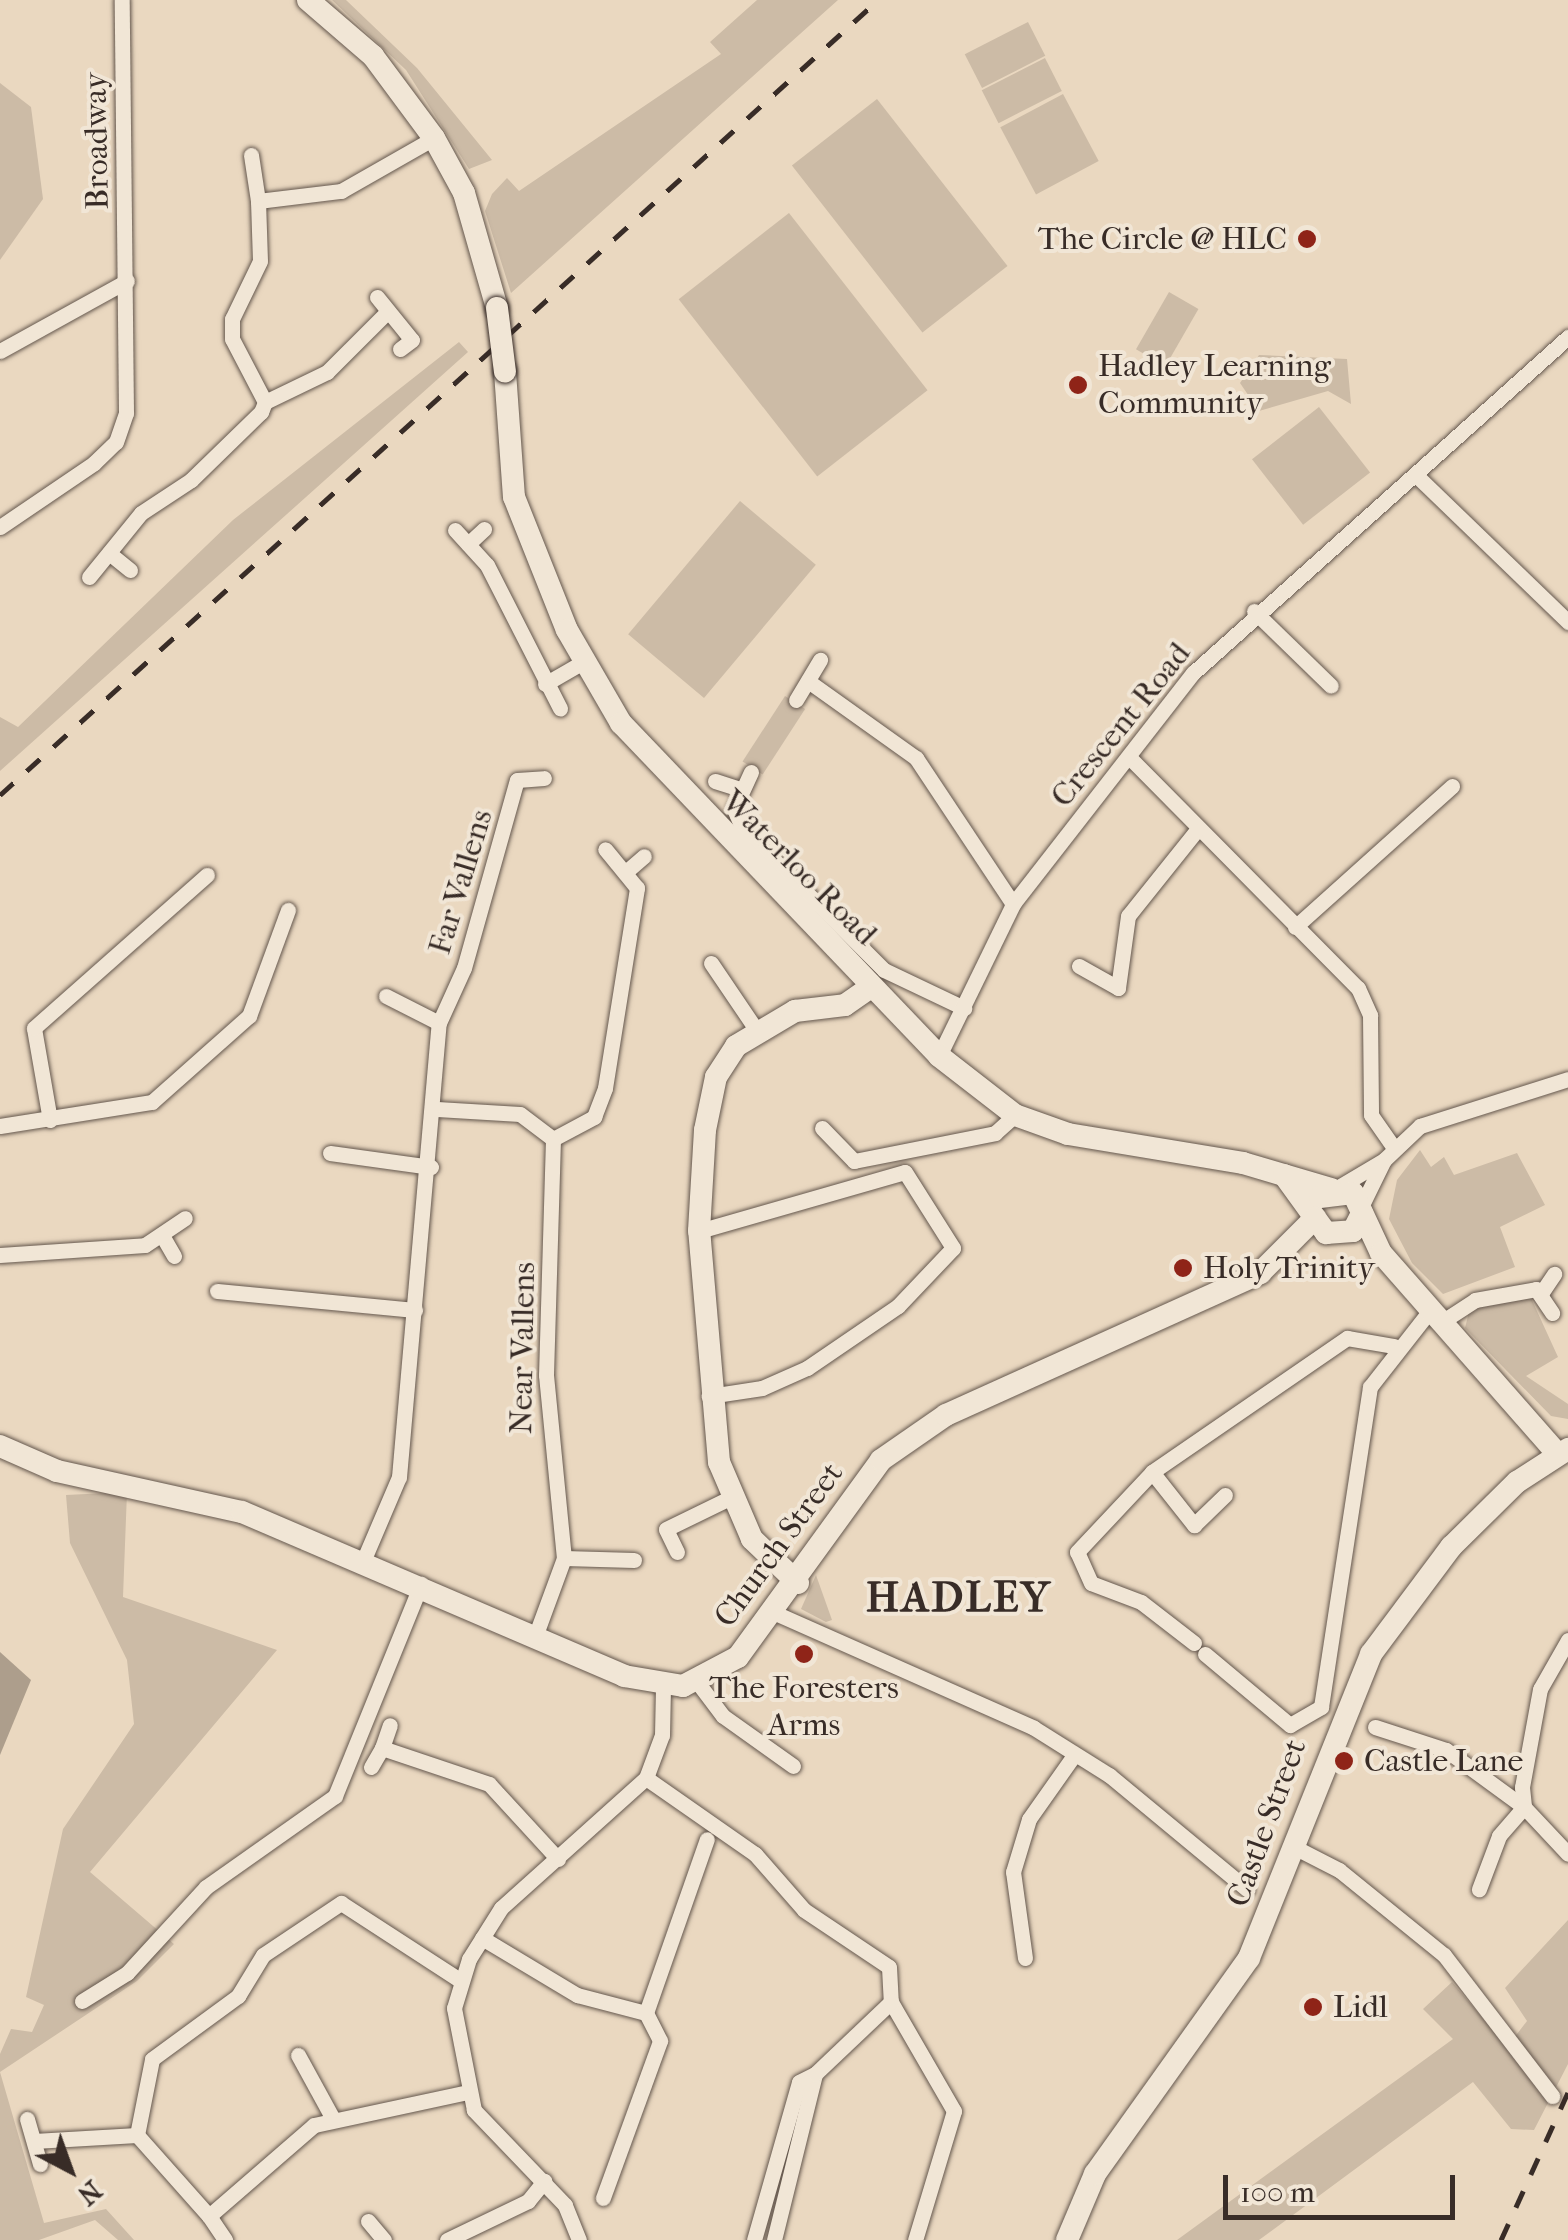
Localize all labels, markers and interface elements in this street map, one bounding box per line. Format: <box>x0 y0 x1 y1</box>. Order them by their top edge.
street label: Broadway <box>77 72 117 210</box>
place label: The Circle @ HLC <box>1038 220 1287 258</box>
marker: The Circle @ HLC <box>1296 228 1318 250</box>
place label: Hadley Learning Community <box>1098 348 1331 423</box>
marker: Hadley Learning Community <box>1067 374 1089 396</box>
street label: Crescent Road <box>1043 635 1199 815</box>
street label: Waterloo Road <box>713 782 885 954</box>
street label: Far Vallens <box>421 805 501 959</box>
place label: Holy Trinity <box>1203 1249 1375 1287</box>
marker: Holy Trinity <box>1172 1257 1194 1279</box>
street label: Near Vallens <box>502 1262 544 1434</box>
street label: Church Street <box>706 1455 852 1635</box>
district label: HADLEY <box>866 1573 1052 1623</box>
marker: The Foresters Arms <box>793 1643 815 1665</box>
place label: The Foresters Arms <box>709 1670 899 1745</box>
street label: Castle Street <box>1219 1734 1315 1912</box>
place label: Castle Lane <box>1364 1742 1523 1780</box>
marker: Castle Lane <box>1333 1750 1355 1772</box>
place label: Lidl <box>1333 1988 1388 2026</box>
marker: Lidl <box>1302 1996 1324 2018</box>
north arrow <box>20 2120 120 2220</box>
scale bar <box>1228 2155 1460 2217</box>
text: N <box>71 2174 109 2212</box>
text: 100 m <box>1240 2175 1315 2210</box>

